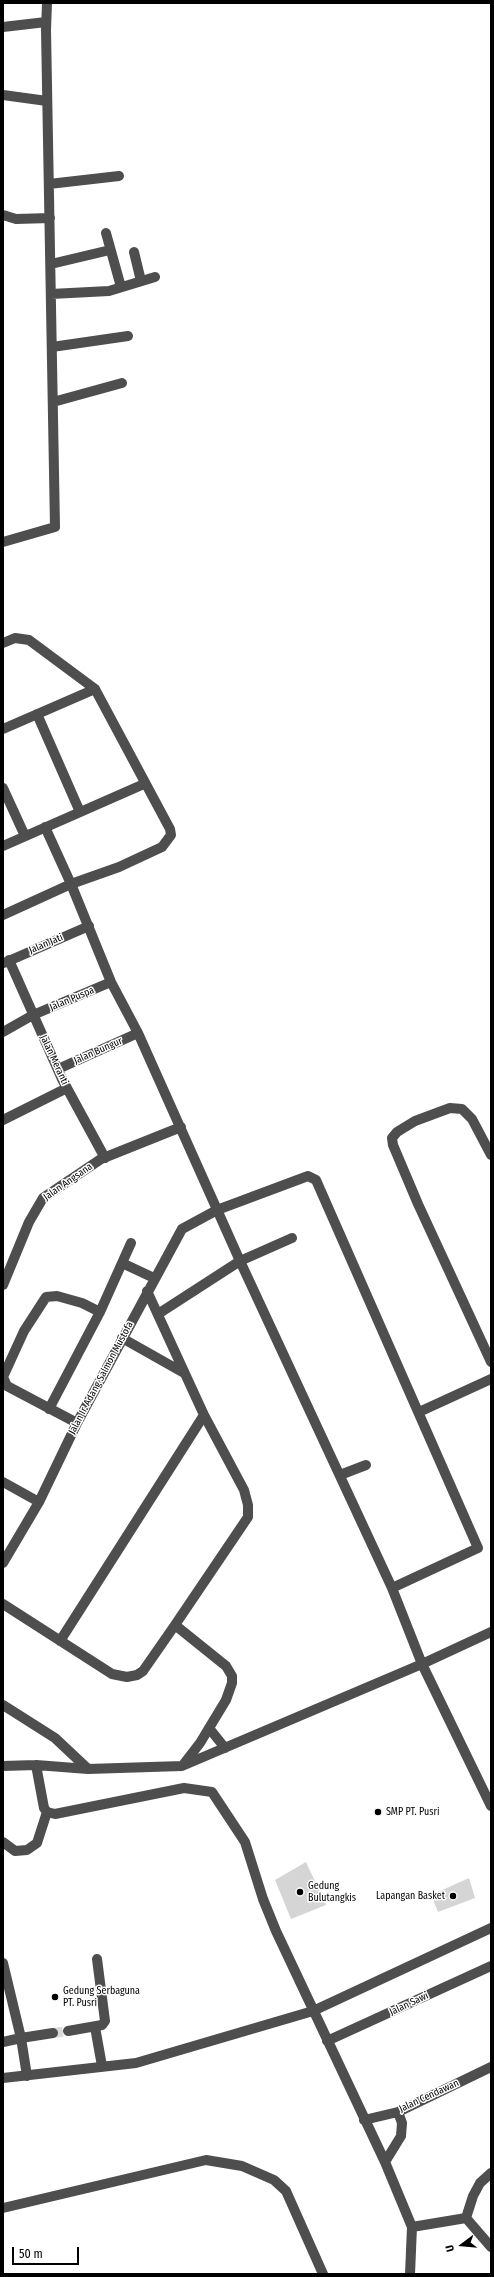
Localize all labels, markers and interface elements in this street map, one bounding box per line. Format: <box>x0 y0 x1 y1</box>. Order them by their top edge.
street label: Jalan Jati <box>27 931 65 957</box>
street label: Jalan Puspa <box>48 984 96 1014</box>
street label: Jalan Meranti <box>37 1033 71 1087</box>
street label: Jalan Bungur <box>72 1035 124 1067</box>
street label: Jalan Angsana <box>41 1161 95 1203</box>
street label: Jalan Ir. Adang Salmon Mustofa <box>66 1320 136 1436</box>
place label: SMP PT. Pusri <box>386 1806 440 1818</box>
marker: SMP PT. Pusri <box>373 1807 383 1817</box>
place label: Gedung Bulutangkis <box>308 1880 356 1904</box>
marker: Gedung Bulutangkis <box>295 1887 305 1897</box>
place label: Lapangan Basket <box>376 1890 445 1902</box>
marker: Lapangan Basket <box>448 1891 458 1901</box>
place label: Gedung Serbaguna PT. Pusri <box>63 1985 140 2008</box>
street label: Jalan Sawi <box>388 1990 430 2018</box>
marker: Gedung Serbaguna PT. Pusri <box>50 1992 60 2002</box>
street label: Jalan Cendawan <box>397 2077 461 2115</box>
north arrow <box>442 2225 482 2265</box>
scale bar <box>14 2239 81 2265</box>
text: U <box>443 2244 457 2253</box>
text: 50 m <box>19 2247 43 2261</box>

